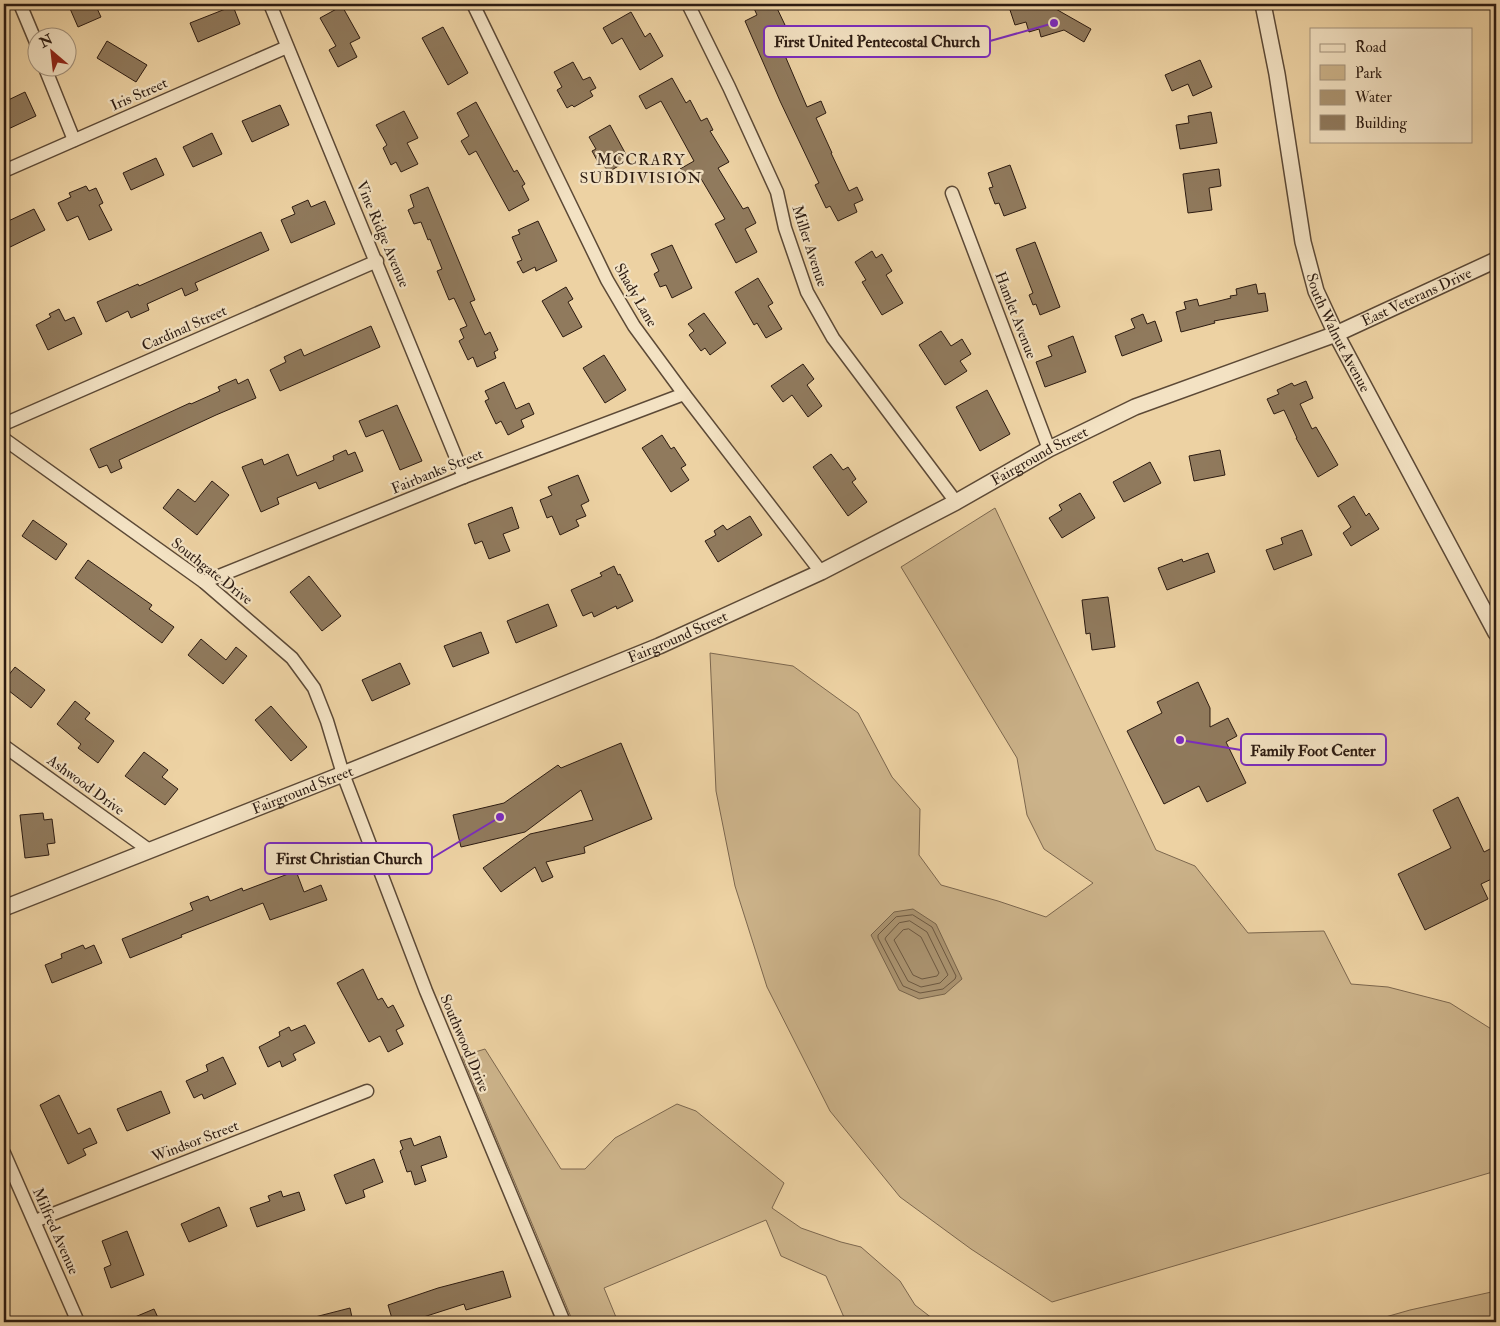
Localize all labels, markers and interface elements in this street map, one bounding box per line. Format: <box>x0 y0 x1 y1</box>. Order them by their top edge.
callout: First United Pentecostal Church <box>764 26 990 57</box>
north arrow <box>28 28 78 78</box>
legend <box>1310 28 1472 142</box>
text: N <box>36 30 56 52</box>
text: First United Pentecostal Church <box>774 32 981 52</box>
text: Road <box>1355 38 1387 57</box>
text: Park <box>1355 64 1382 83</box>
street label: Iris Street <box>108 74 171 115</box>
text: Water <box>1354 88 1392 107</box>
text: Building <box>1355 114 1407 133</box>
district label: MCCRARY SUBDIVISION <box>579 150 703 188</box>
street label: Vine Ridge Avenue <box>352 178 414 290</box>
street label: Miller Avenue <box>787 203 832 289</box>
street label: Shady Lane <box>610 260 661 331</box>
street label: East Veterans Drive <box>1359 264 1475 331</box>
street label: Hamlet Avenue <box>990 269 1041 361</box>
street label: South Walnut Avenue <box>1302 271 1374 396</box>
street label: Cardinal Street <box>139 301 230 356</box>
street label: Fairground Street <box>988 422 1091 490</box>
street label: Fairbanks Street <box>388 444 486 499</box>
street label: Southgate Drive <box>167 534 256 609</box>
street label: Fairground Street <box>625 607 731 668</box>
callout: Family Foot Center <box>1241 734 1386 765</box>
text: Family Foot Center <box>1250 741 1377 762</box>
street label: Ashwood Drive <box>43 750 128 820</box>
street label: Fairground Street <box>249 762 356 819</box>
callout: First Christian Church <box>265 843 432 874</box>
text: First Christian Church <box>276 849 423 869</box>
street label: Southwood Drive <box>435 991 494 1095</box>
street label: Windsor Street <box>148 1116 241 1167</box>
street label: Milfred Avenue <box>28 1185 83 1278</box>

